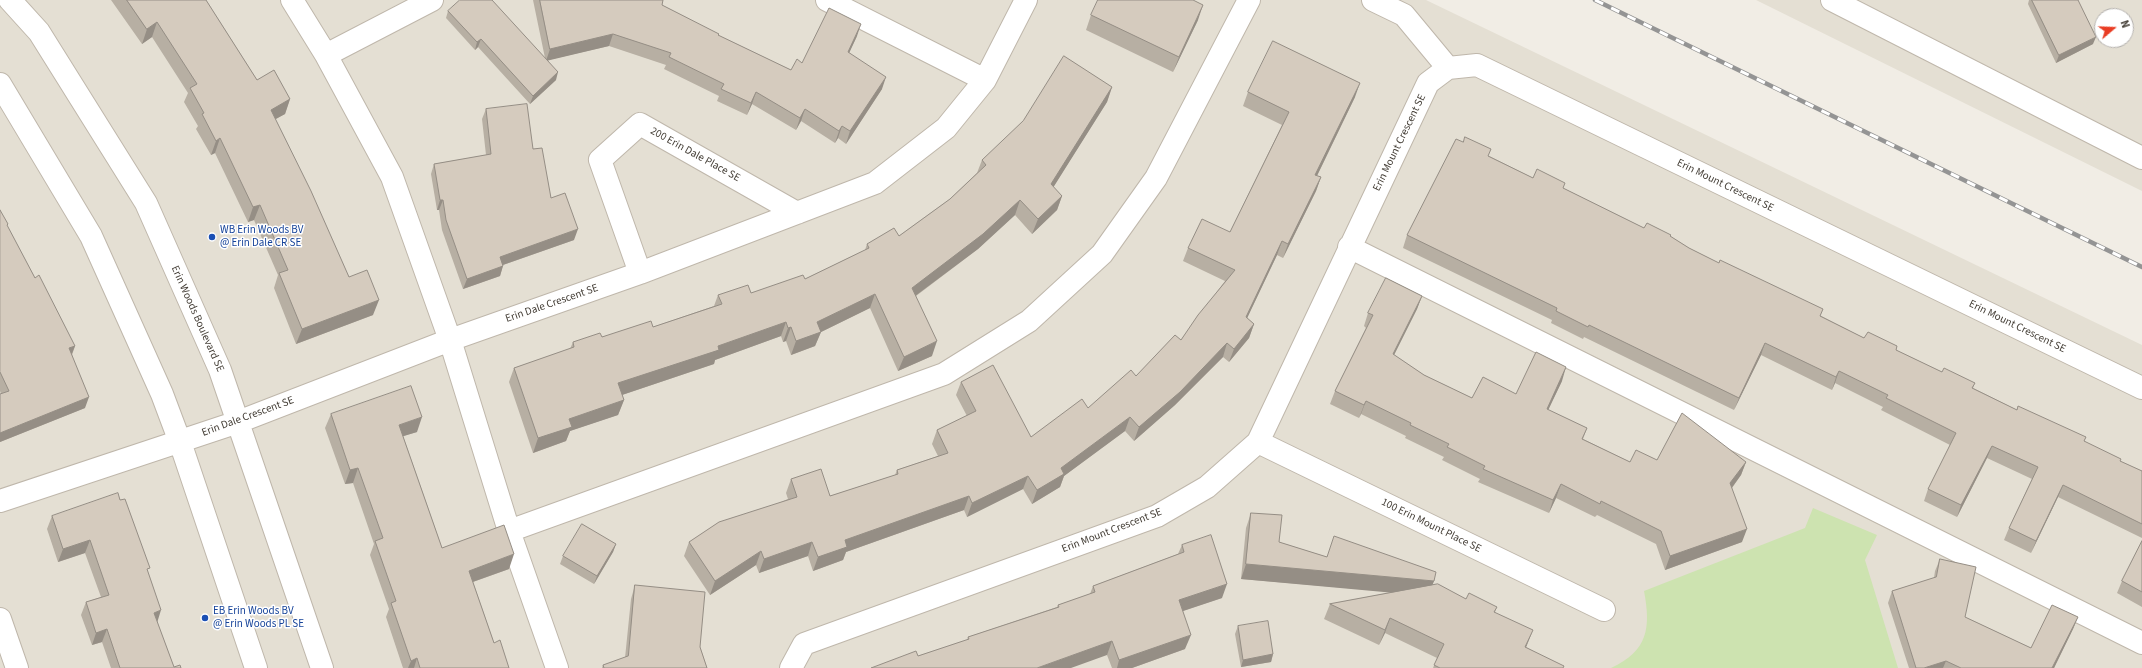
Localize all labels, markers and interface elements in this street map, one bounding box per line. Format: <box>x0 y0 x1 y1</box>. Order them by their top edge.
north arrow <box>2094 8 2134 48</box>
text: N <box>2117 18 2133 30</box>
street label: Erin Mount Crescent SE <box>1371 92 1429 194</box>
street label: 200 Erin Dale Place SE <box>648 125 742 185</box>
street label: Erin Mount Crescent SE <box>1674 157 1776 215</box>
place label: WB Erin Woods BV @ Erin Dale CR SE <box>220 224 303 250</box>
marker: WB Erin Woods BV @ Erin Dale CR SE <box>207 232 217 242</box>
street label: Erin Woods Boulevard SE <box>168 264 226 374</box>
street label: Erin Dale Crescent SE <box>504 282 600 326</box>
street label: Erin Mount Crescent SE <box>1966 298 2068 356</box>
street label: Erin Dale Crescent SE <box>200 394 296 440</box>
street label: 100 Erin Mount Place SE <box>1379 496 1483 556</box>
street label: Erin Mount Crescent SE <box>1060 506 1164 556</box>
place label: EB Erin Woods BV @ Erin Woods PL SE <box>213 605 304 631</box>
marker: EB Erin Woods BV @ Erin Woods PL SE <box>200 613 210 623</box>

